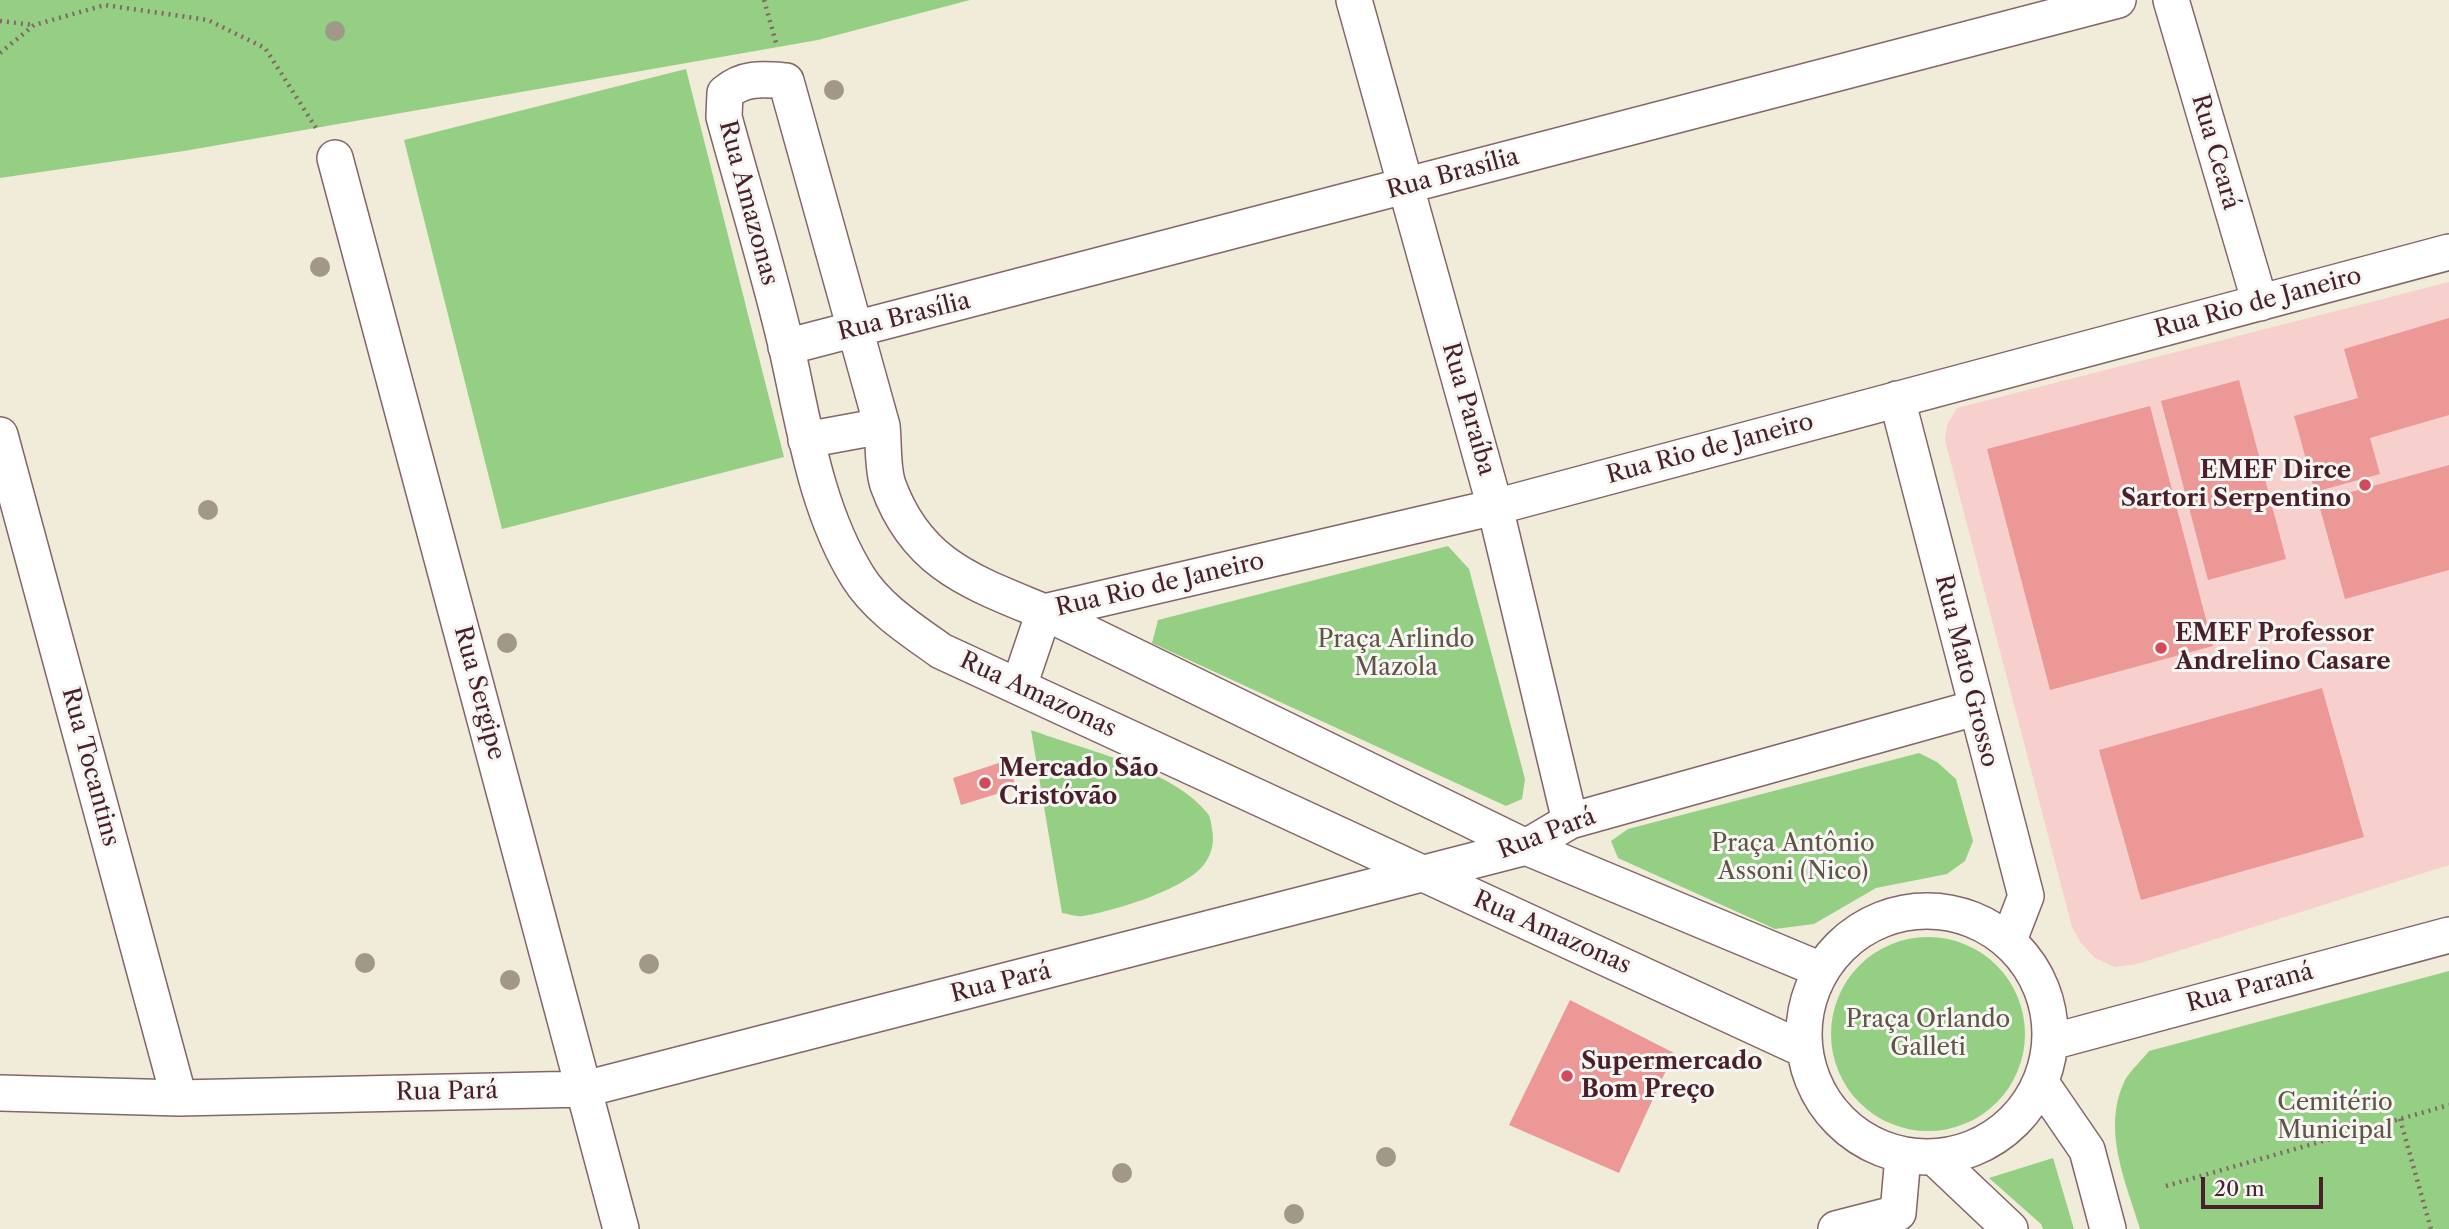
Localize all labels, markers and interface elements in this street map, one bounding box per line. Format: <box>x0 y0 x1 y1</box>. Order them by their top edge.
street label: Rua Ceará <box>2185 91 2245 213</box>
street label: Rua Amazonas <box>712 117 784 289</box>
street label: Rua Brasília <box>1384 143 1522 205</box>
street label: Rua Rio de Janeiro <box>2151 262 2365 344</box>
street label: Rua Brasília <box>835 287 973 347</box>
street label: Rua Paraíba <box>1435 339 1501 479</box>
street label: Rua Rio de Janeiro <box>1603 408 1817 490</box>
place label: EMEF Dirce Sartori Serpentino <box>2121 457 2351 513</box>
marker: EMEF Dirce Sartori Serpentino <box>2357 477 2373 493</box>
street label: Rua Rio de Janeiro <box>1053 547 1267 623</box>
street label: Rua Mato Grosso <box>1928 572 2004 770</box>
place label: EMEF Professor Andrelino Casare <box>2175 620 2391 676</box>
street label: Rua Sergipe <box>447 623 511 763</box>
park label: Praça Arlindo Mazola <box>1317 626 1475 682</box>
marker: EMEF Professor Andrelino Casare <box>2153 640 2169 656</box>
street label: Rua Amazonas <box>955 646 1121 744</box>
street label: Rua Tocantins <box>55 684 125 850</box>
place label: Mercado São Cristóvão <box>999 755 1159 811</box>
marker: Mercado São Cristóvão <box>977 775 993 791</box>
street label: Rua Pará <box>1494 802 1600 866</box>
park label: Praça Antônio Assoni (Nico) <box>1711 830 1875 886</box>
street label: Rua Amazonas <box>1469 885 1635 981</box>
street label: Rua Pará <box>948 957 1054 1009</box>
street label: Rua Paraná <box>2184 957 2316 1019</box>
park label: Praça Orlando Galleti <box>1846 1006 2010 1062</box>
place label: Supermercado Bom Preço <box>1581 1048 1763 1104</box>
marker: Supermercado Bom Preço <box>1559 1068 1575 1084</box>
street label: Rua Pará <box>396 1077 498 1107</box>
park label: Cemitério Municipal <box>2277 1089 2393 1145</box>
scale bar <box>2204 1162 2326 1206</box>
text: 20 m <box>2214 1176 2265 1201</box>

